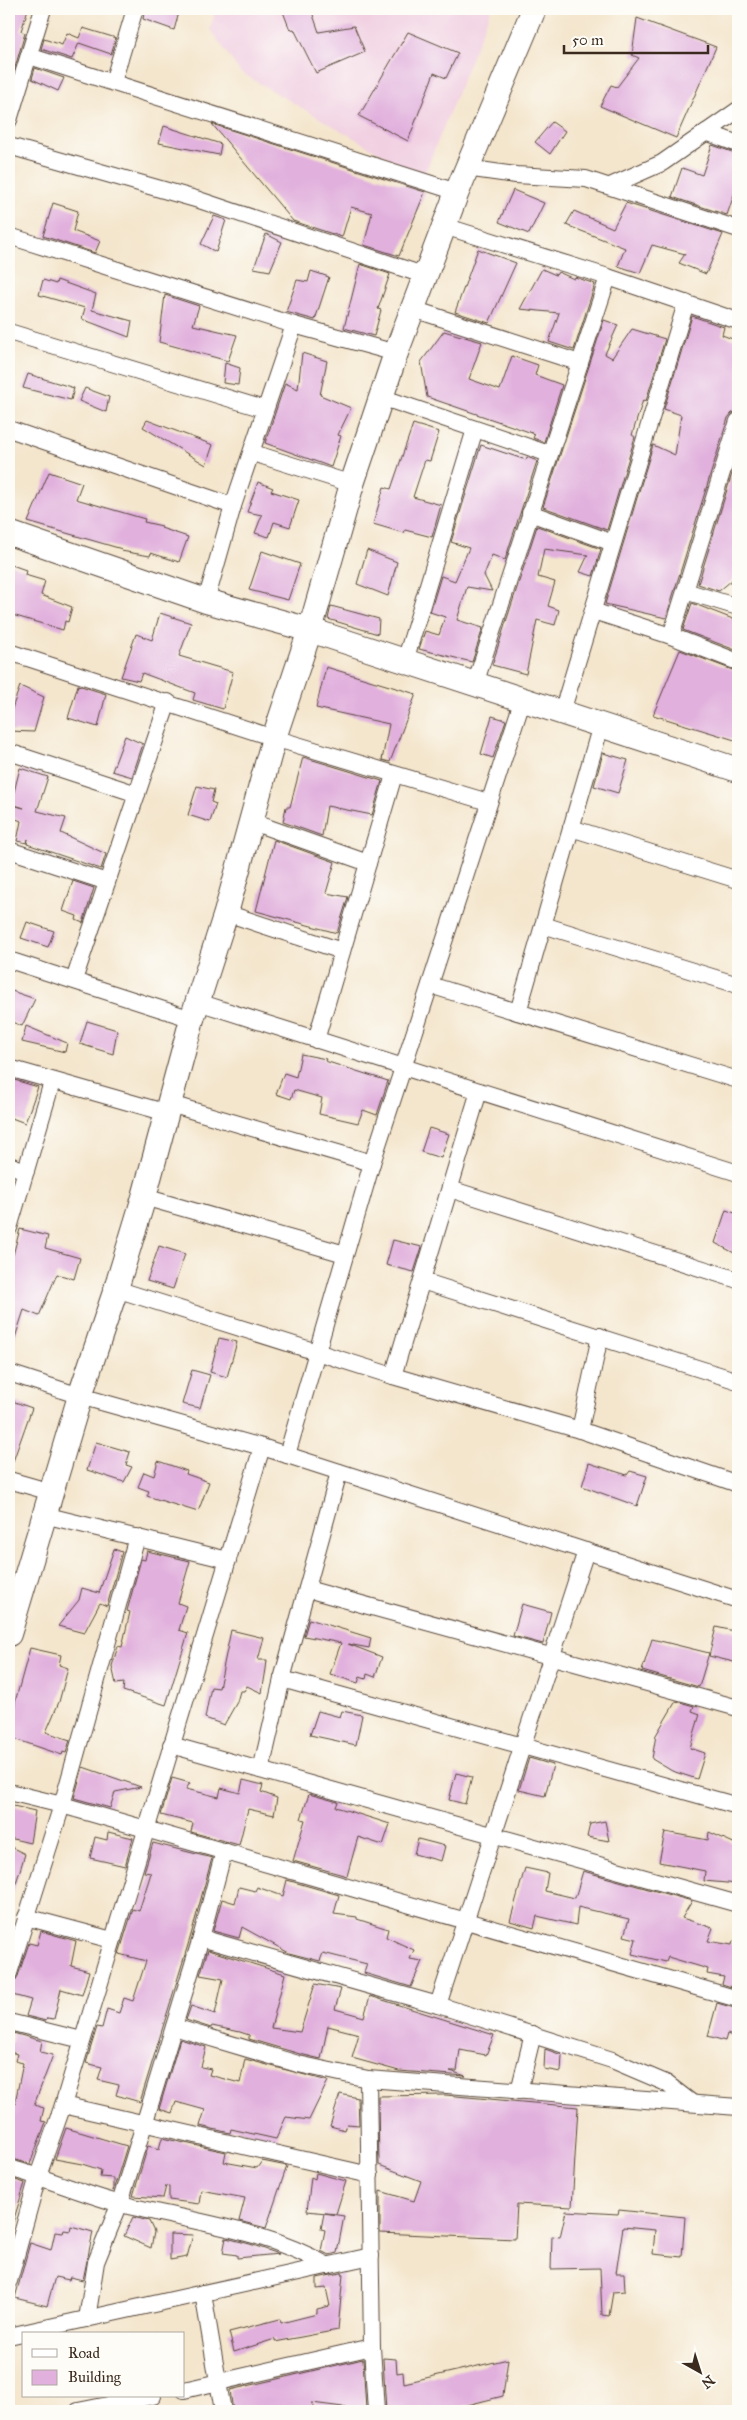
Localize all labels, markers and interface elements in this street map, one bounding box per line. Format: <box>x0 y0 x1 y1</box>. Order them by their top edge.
scale bar <box>564 22 708 54</box>
text: 50 m <box>572 31 604 49</box>
legend <box>22 2332 185 2398</box>
text: Road <box>68 2344 100 2362</box>
north arrow <box>674 2348 724 2398</box>
text: Building <box>68 2368 122 2386</box>
text: N <box>698 2371 718 2392</box>

